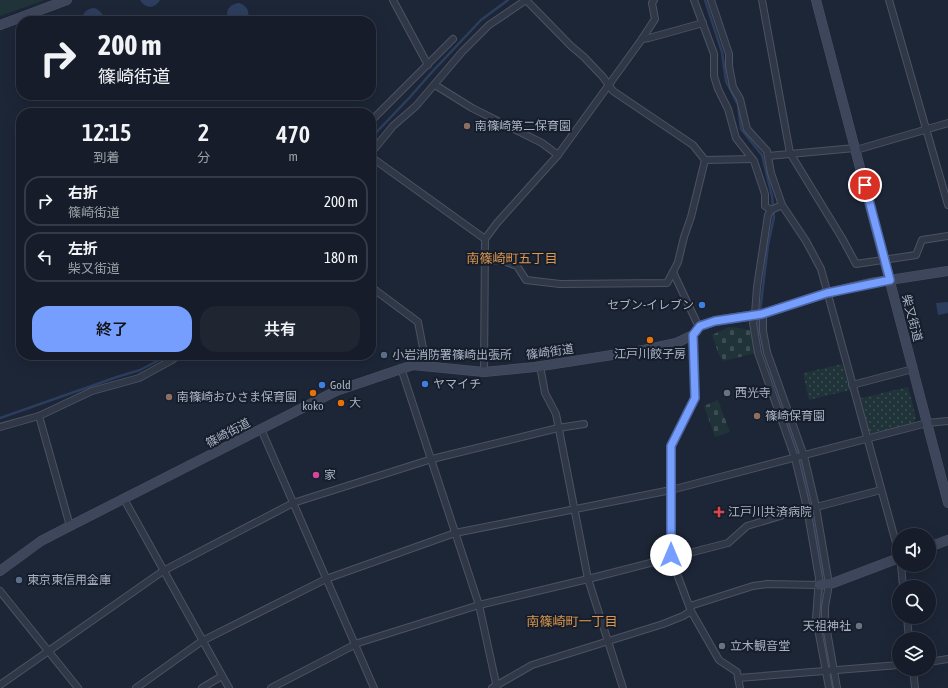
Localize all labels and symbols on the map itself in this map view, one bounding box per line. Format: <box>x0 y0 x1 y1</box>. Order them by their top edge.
place label: 南篠崎第二保育園 <box>475 119 571 133</box>
marker: 南篠崎第二保育園 <box>462 121 472 131</box>
pin <box>848 168 882 202</box>
district label: 南篠崎町五丁目 <box>466 251 558 266</box>
street label: 柴又街道 <box>899 293 925 343</box>
place label: セブン-イレブン <box>607 298 694 312</box>
marker: セブン-イレブン <box>697 300 707 310</box>
marker: 江戸川餃子房 <box>645 335 655 345</box>
street label: 篠崎街道 <box>525 342 575 362</box>
place label: 江戸川餃子房 <box>614 347 686 361</box>
place label: 小岩消防署篠崎出張所 <box>392 348 512 362</box>
marker: 小岩消防署篠崎出張所 <box>379 350 389 360</box>
place label: ヤマイチ <box>433 377 481 391</box>
place label: Gold <box>330 378 351 392</box>
marker: ヤマイチ <box>420 379 430 389</box>
marker: Gold <box>317 380 327 390</box>
place label: 西光寺 <box>735 386 771 400</box>
marker: koko <box>308 388 318 398</box>
marker: 西光寺 <box>722 388 732 398</box>
place label: 南篠崎おひさま保育園 <box>177 390 297 404</box>
marker: 南篠崎おひさま保育園 <box>164 392 174 402</box>
place label: 大 <box>349 396 361 410</box>
marker: 大 <box>336 398 346 408</box>
place label: koko <box>302 399 324 413</box>
place label: 篠崎保育園 <box>765 409 825 423</box>
marker: 篠崎保育園 <box>752 411 762 421</box>
street label: 篠崎街道 <box>204 416 252 450</box>
place label: 家 <box>324 468 336 482</box>
marker: 家 <box>311 470 321 480</box>
place label: 江戸川共済病院 <box>728 505 812 519</box>
marker: 江戸川共済病院 <box>713 506 725 518</box>
position arrow <box>650 534 692 576</box>
place label: 東京東信用金庫 <box>27 573 111 587</box>
marker: 東京東信用金庫 <box>14 575 24 585</box>
district label: 南篠崎町一丁目 <box>526 614 618 629</box>
place label: 天祖神社 <box>803 619 851 633</box>
marker: 天祖神社 <box>854 621 864 631</box>
place label: 立木観音堂 <box>730 639 790 653</box>
marker: 立木観音堂 <box>717 641 727 651</box>

